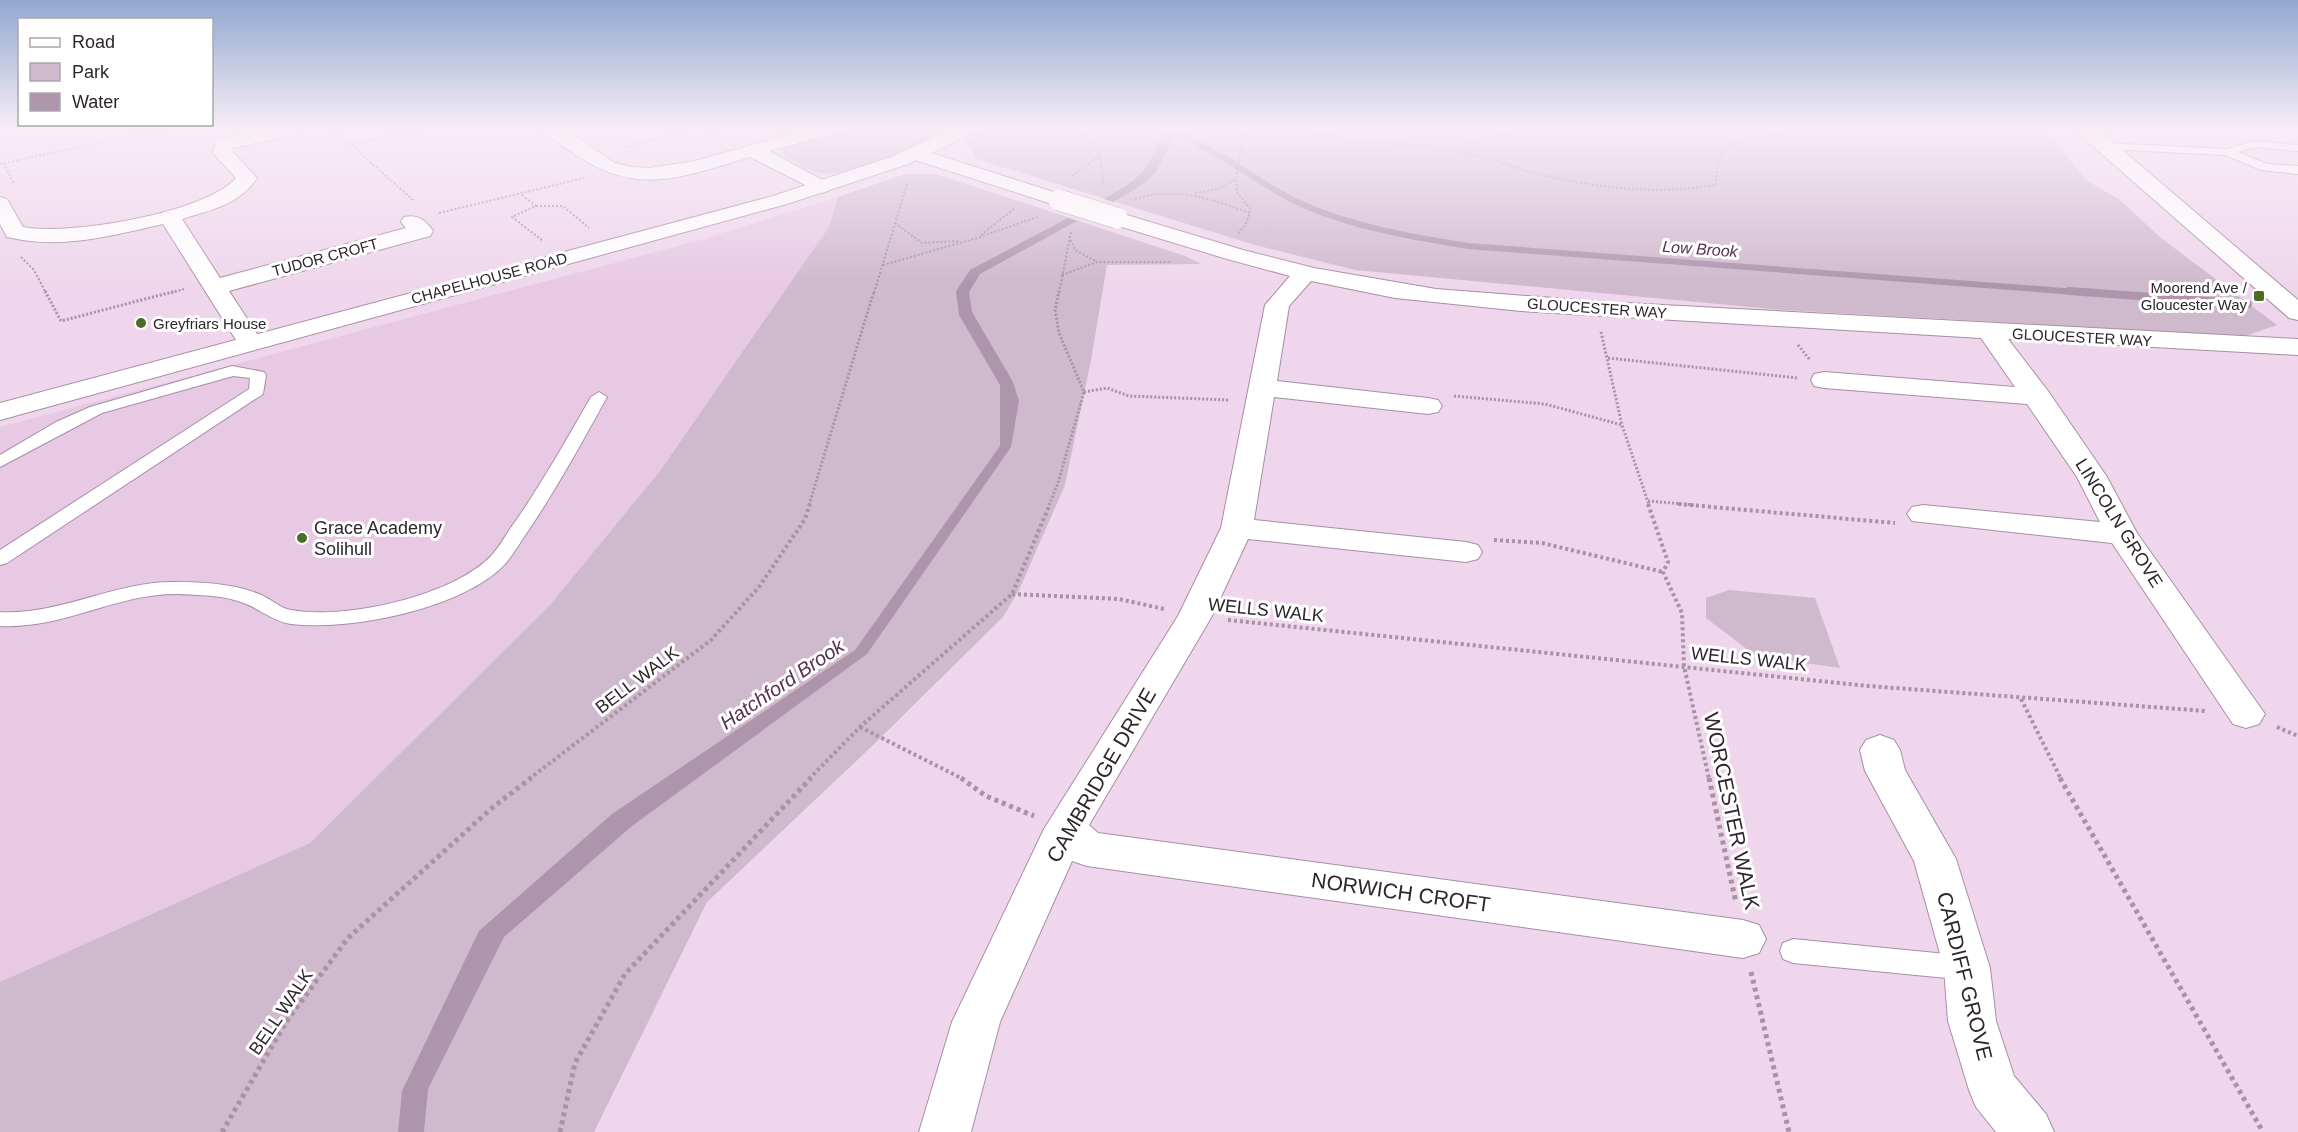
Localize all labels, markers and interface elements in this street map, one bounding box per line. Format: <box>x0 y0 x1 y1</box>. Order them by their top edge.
legend <box>18 18 213 126</box>
text: Road <box>72 32 115 52</box>
text: Park <box>72 62 110 82</box>
text: Water <box>72 92 119 112</box>
street label: TUDOR CROFT <box>270 235 380 279</box>
water label: Low Brook <box>1662 238 1739 260</box>
street label: CHAPELHOUSE ROAD <box>409 249 569 307</box>
place label: Moorend Ave / Gloucester Way <box>2141 279 2248 313</box>
marker: Moorend Ave / Gloucester Way <box>2252 289 2266 303</box>
street label: GLOUCESTER WAY <box>1527 295 1667 321</box>
place label: Greyfriars House <box>153 315 266 332</box>
marker: Greyfriars House <box>134 316 148 330</box>
street label: GLOUCESTER WAY <box>2012 325 2152 349</box>
street label: LINCOLN GROVE <box>2071 455 2167 591</box>
place label: Grace Academy Solihull <box>314 518 442 559</box>
marker: Grace Academy Solihull <box>295 531 309 545</box>
street label: WELLS WALK <box>1207 594 1325 626</box>
water label: Hatchford Brook <box>716 634 849 734</box>
street label: BELL WALK <box>592 642 682 718</box>
street label: WELLS WALK <box>1690 643 1808 675</box>
street label: CAMBRIDGE DRIVE <box>1042 684 1160 866</box>
street label: WORCESTER WALK <box>1700 710 1764 912</box>
street label: NORWICH CROFT <box>1310 868 1492 916</box>
street label: CARDIFF GROVE <box>1933 889 1997 1063</box>
street label: BELL WALK <box>245 965 317 1059</box>

